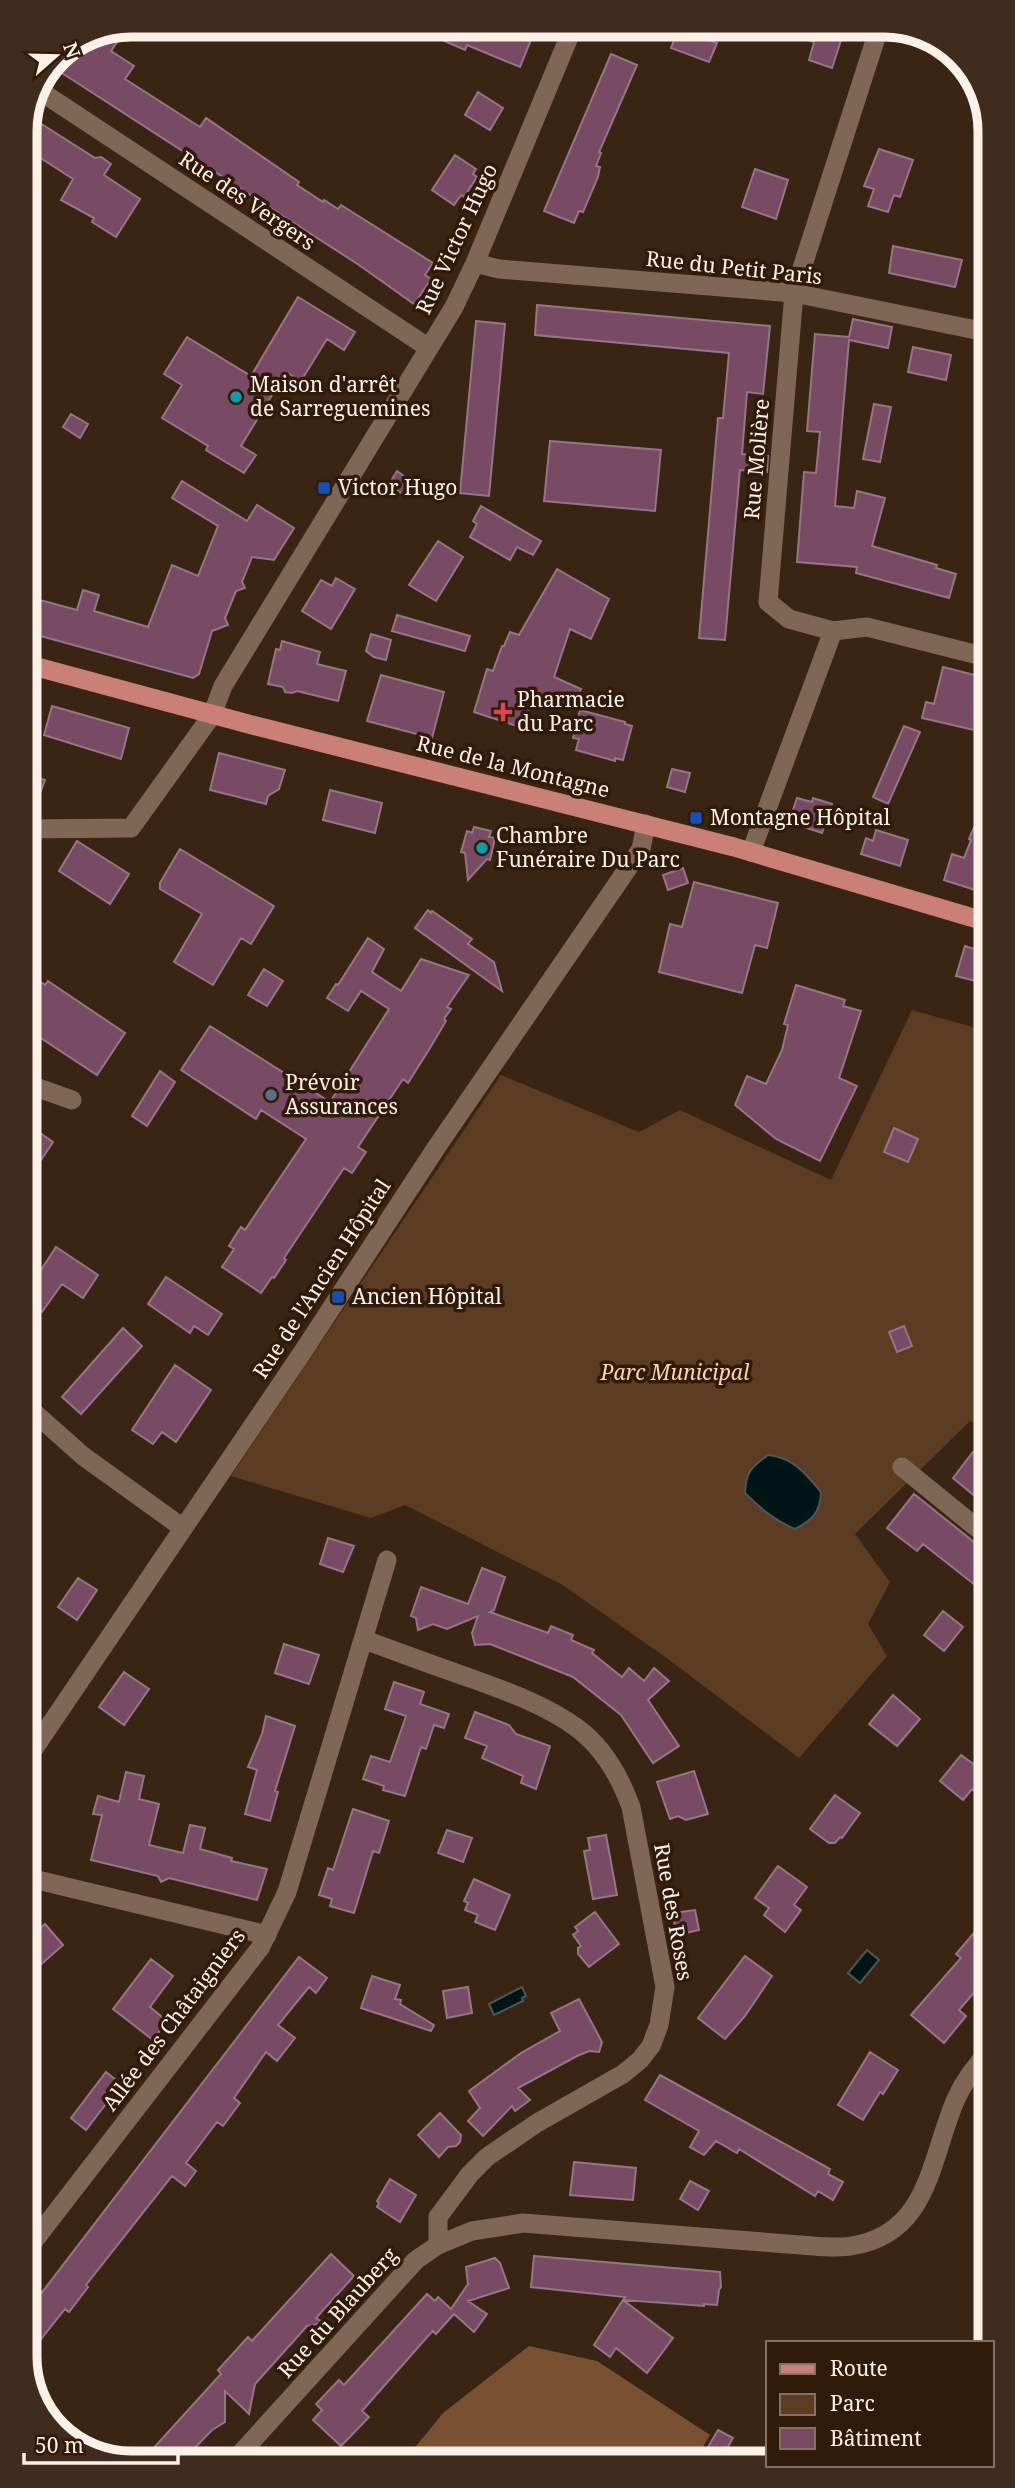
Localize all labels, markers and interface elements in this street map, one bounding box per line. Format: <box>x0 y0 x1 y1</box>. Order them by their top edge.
north arrow <box>21 21 91 91</box>
text: N <box>57 39 87 62</box>
street label: Rue des Vergers <box>174 144 321 256</box>
street label: Rue Victor Hugo <box>409 159 503 318</box>
street label: Rue du Petit Paris <box>645 244 824 290</box>
place label: Maison d'arrêt de Sarreguemines <box>250 370 431 422</box>
marker: Maison d'arrêt de Sarreguemines <box>228 389 244 405</box>
street label: Rue Molière <box>737 397 775 521</box>
place label: Victor Hugo <box>338 473 458 501</box>
marker: Victor Hugo <box>316 480 332 496</box>
place label: Pharmacie du Parc <box>517 685 625 737</box>
marker: Pharmacie du Parc <box>495 704 511 720</box>
street label: Rue de la Montagne <box>414 729 613 804</box>
place label: Montagne Hôpital <box>710 803 891 831</box>
marker: Montagne Hôpital <box>688 810 704 826</box>
place label: Chambre Funéraire Du Parc <box>496 821 680 873</box>
marker: Chambre Funéraire Du Parc <box>474 840 490 856</box>
place label: Prévoir Assurances <box>285 1068 398 1120</box>
marker: Prévoir Assurances <box>263 1087 279 1103</box>
street label: Rue de l'Ancien Hôpital <box>246 1173 397 1384</box>
place label: Ancien Hôpital <box>352 1282 502 1310</box>
marker: Ancien Hôpital <box>330 1289 346 1305</box>
park label: Parc Municipal <box>600 1358 750 1386</box>
street label: Rue des Roses <box>648 1841 700 1983</box>
street label: Allée des Châtaigniers <box>96 1923 251 2116</box>
street label: Rue du Blauberg <box>271 2241 404 2383</box>
legend <box>766 2341 994 2467</box>
text: Route <box>830 2354 888 2382</box>
text: Parc <box>830 2389 875 2417</box>
scale bar <box>24 2422 178 2466</box>
text: Bâtiment <box>830 2424 922 2452</box>
text: 50 m <box>35 2431 84 2459</box>

